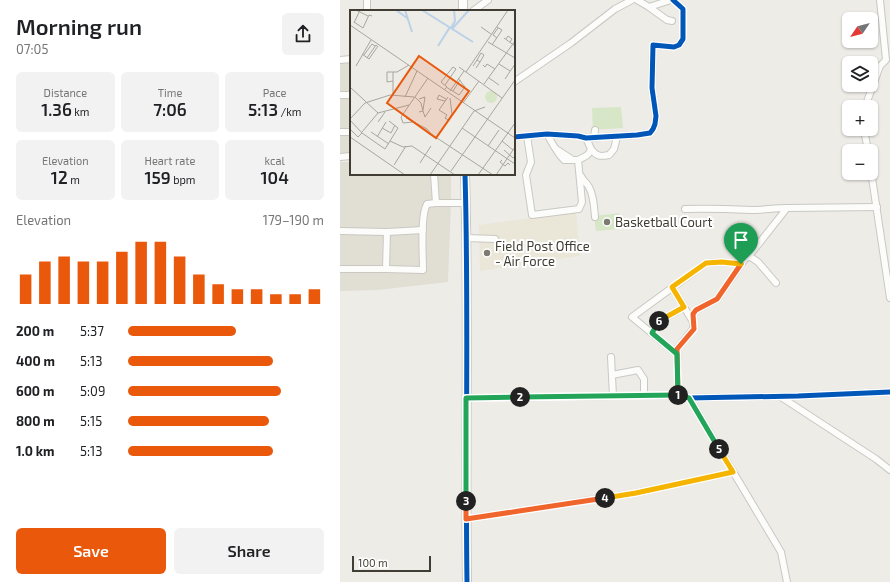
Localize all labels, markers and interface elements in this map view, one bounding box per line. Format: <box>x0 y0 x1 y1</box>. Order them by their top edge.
inset map <box>350 10 515 175</box>
north arrow <box>842 12 878 48</box>
map controls <box>842 12 878 180</box>
text: Morning run <box>16 13 142 39</box>
button: share <box>282 13 324 55</box>
text: 07:05 <box>16 41 48 57</box>
button: layers <box>842 56 878 92</box>
text: Distance <box>44 86 87 99</box>
text: Time <box>158 86 182 99</box>
text: Pace <box>263 86 287 99</box>
text: 1.36 <box>41 99 72 119</box>
text: 7:06 <box>153 99 187 119</box>
text: 5:13 <box>248 99 278 119</box>
button: + <box>842 100 878 136</box>
text: km <box>72 105 89 118</box>
text: /km <box>278 105 301 118</box>
button: − <box>842 144 878 180</box>
text: Elevation <box>42 154 89 167</box>
text: Heart rate <box>145 154 195 167</box>
text: kcal <box>265 154 285 167</box>
text: 12 <box>51 167 68 187</box>
text: 159 <box>144 167 171 187</box>
text: 104 <box>261 167 289 187</box>
text: m <box>68 173 80 186</box>
text: bpm <box>171 173 196 186</box>
text: Elevation <box>16 212 71 228</box>
text: 179–190 m <box>263 212 324 228</box>
place label: Basketball Court <box>615 214 712 230</box>
marker: Basketball Court <box>602 217 612 227</box>
pin <box>724 223 758 264</box>
icon: arrive <box>730 229 752 251</box>
place label: Field Post Office - Air Force <box>495 238 590 269</box>
marker: Field Post Office - Air Force <box>482 248 492 258</box>
pin: 6 <box>649 311 669 331</box>
text: 6 <box>656 314 662 327</box>
text: 200 m <box>16 323 54 339</box>
text: 5:37 <box>80 323 104 339</box>
text: 400 m <box>16 353 55 369</box>
text: 5:13 <box>80 353 102 369</box>
text: 600 m <box>16 383 54 399</box>
text: 5:09 <box>80 383 105 399</box>
pin: 1 <box>668 385 688 405</box>
pin: 2 <box>510 387 530 407</box>
text: 1 <box>676 388 680 401</box>
text: 2 <box>517 390 523 403</box>
text: 800 m <box>16 413 55 429</box>
text: 5:15 <box>80 413 102 429</box>
pin: 5 <box>709 439 729 459</box>
text: 5 <box>716 442 722 455</box>
text: 1.0 km <box>16 443 55 459</box>
text: 5:13 <box>80 443 102 459</box>
pin: 4 <box>595 488 615 508</box>
pin: 3 <box>456 491 476 511</box>
text: 4 <box>601 491 609 504</box>
text: 3 <box>463 494 469 507</box>
button: Save <box>16 528 166 574</box>
button: Share <box>174 528 324 574</box>
scale bar <box>352 554 431 573</box>
text: 100 m <box>358 556 388 569</box>

